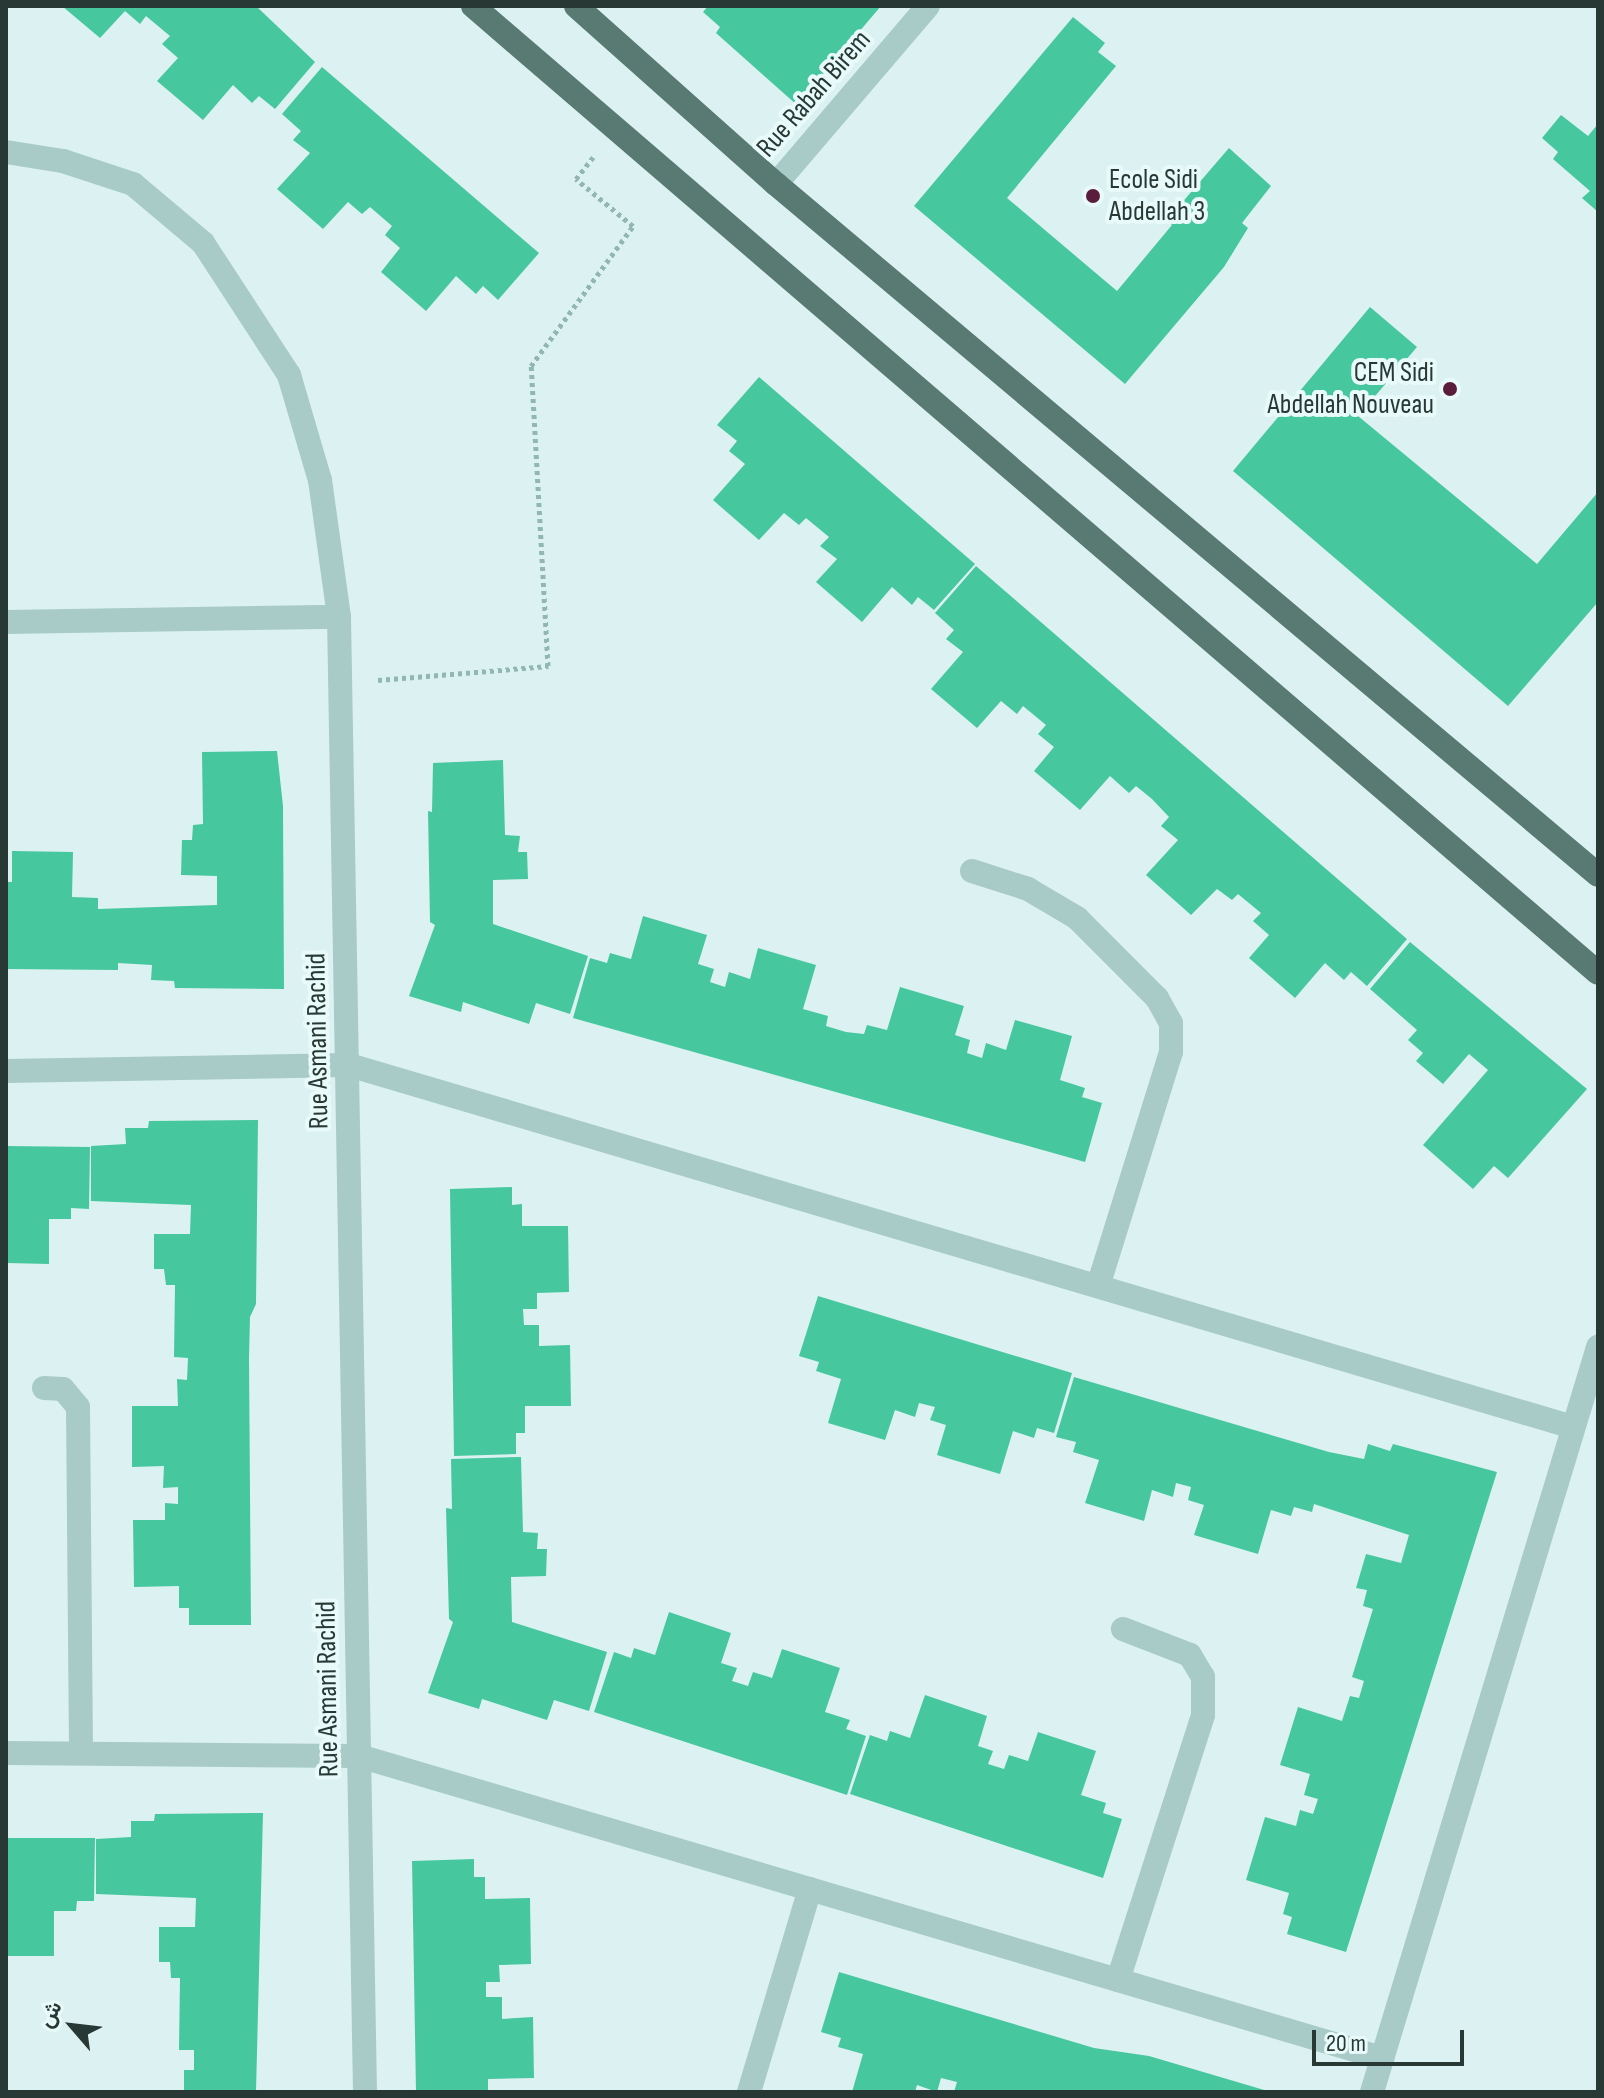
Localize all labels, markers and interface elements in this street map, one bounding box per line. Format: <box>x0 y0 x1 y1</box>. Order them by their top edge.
street label: Rue Rabah Birem <box>750 24 878 164</box>
place label: Ecole Sidi Abdellah 3 <box>1109 163 1205 229</box>
marker: Ecole Sidi Abdellah 3 <box>1084 187 1102 205</box>
place label: CEM Sidi Abdellah Nouveau <box>1268 356 1434 422</box>
marker: CEM Sidi Abdellah Nouveau <box>1441 380 1459 398</box>
street label: Rue Asmani Rachid <box>300 953 336 1129</box>
street label: Rue Asmani Rachid <box>310 1601 346 1777</box>
north arrow <box>32 1986 112 2066</box>
text: ش <box>32 1996 68 2033</box>
scale bar <box>1316 2014 1468 2064</box>
text: 20 m <box>1326 2029 1366 2058</box>

